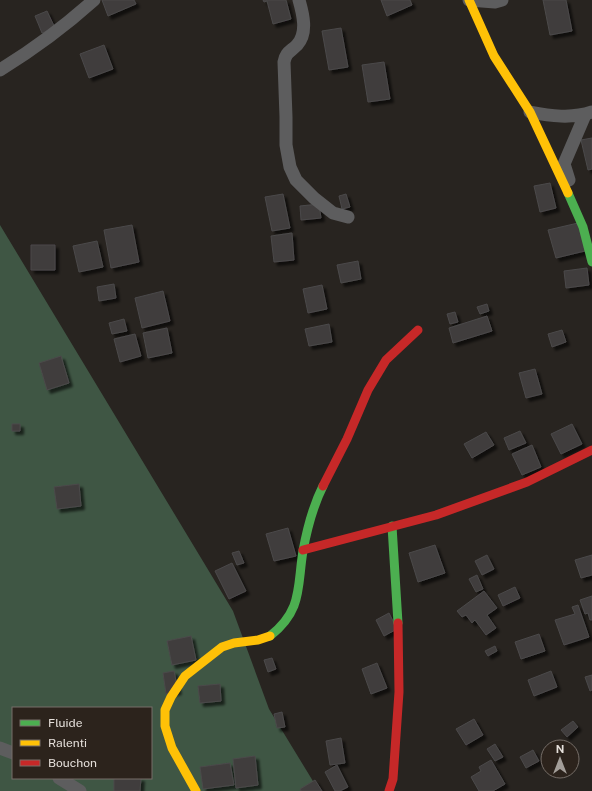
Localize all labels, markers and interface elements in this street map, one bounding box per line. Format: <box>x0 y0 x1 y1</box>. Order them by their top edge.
legend <box>12 707 152 779</box>
text: Fluide <box>48 716 83 730</box>
text: Ralenti <box>48 736 87 750</box>
north arrow <box>540 739 580 779</box>
text: N <box>556 743 564 755</box>
text: Bouchon <box>48 756 97 770</box>

